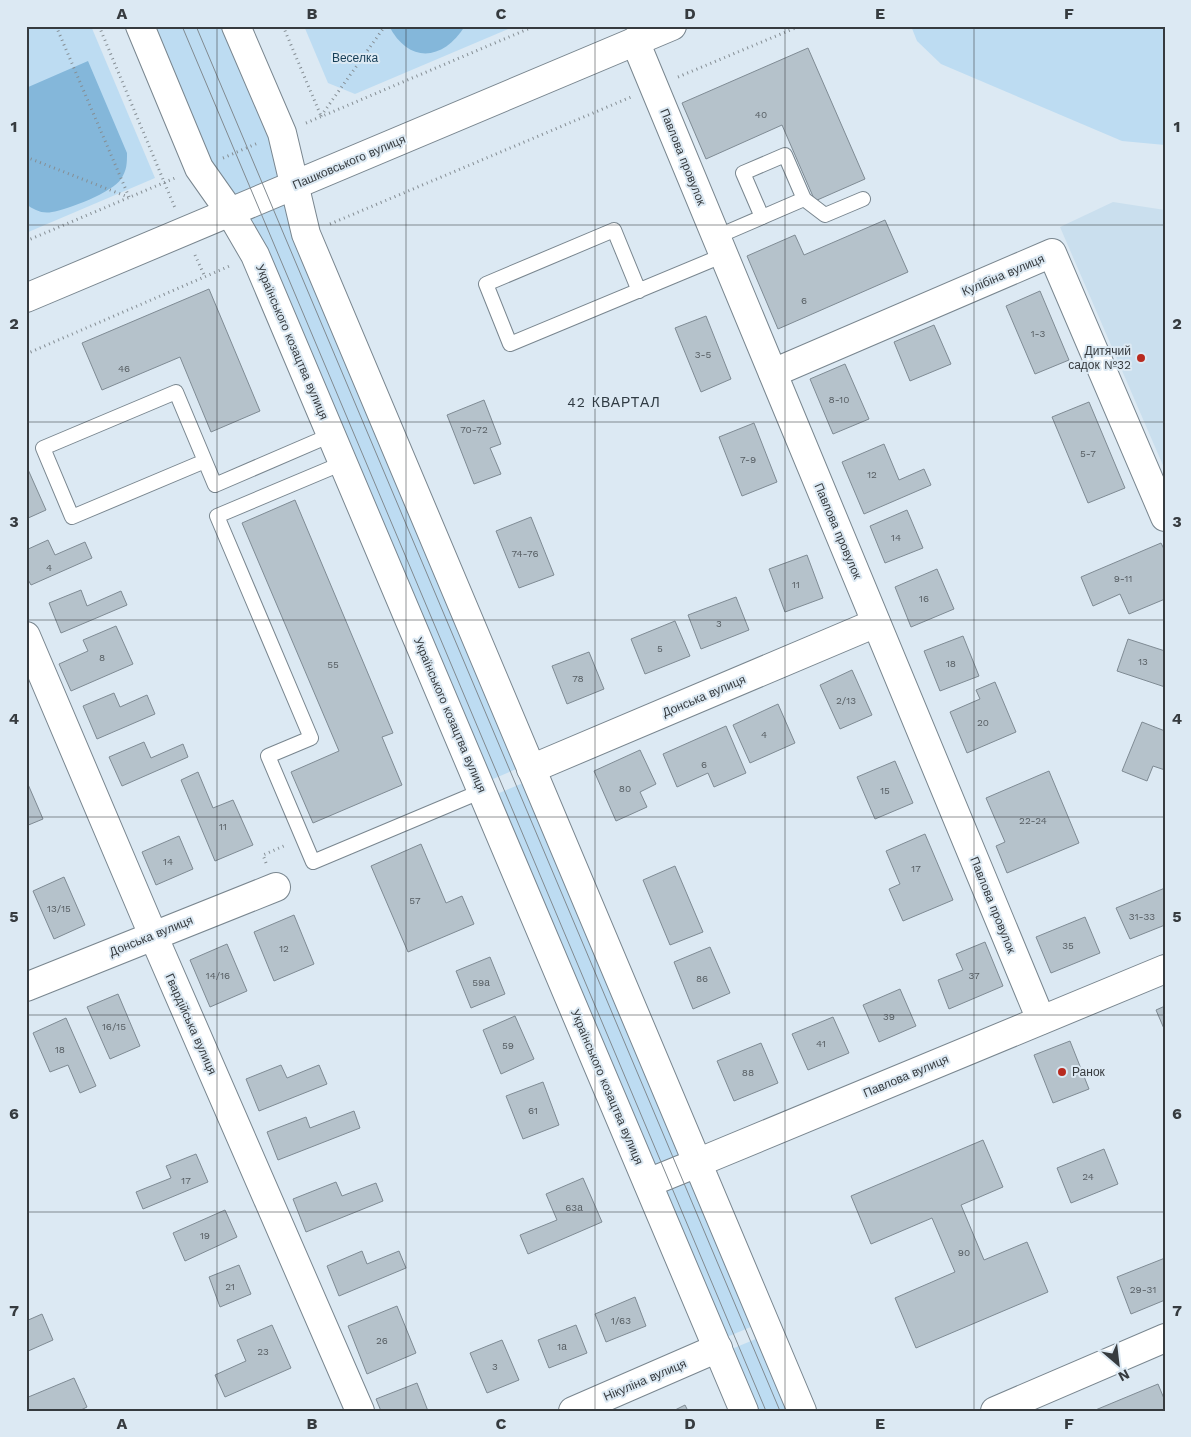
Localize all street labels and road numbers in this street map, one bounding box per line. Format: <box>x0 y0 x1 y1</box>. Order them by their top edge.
street label: Павлова провулок <box>657 107 709 208</box>
street label: Пашковського вулиця <box>290 132 408 192</box>
street label: Кулібіна вулиця <box>960 251 1046 299</box>
street label: Українського козацтва вулиця <box>253 262 331 422</box>
street label: Павлова провулок <box>811 481 865 582</box>
street label: Українського козацтва вулиця <box>411 635 489 795</box>
street label: Донська вулиця <box>660 672 748 720</box>
street label: Павлова провулок <box>967 855 1019 956</box>
street label: Донська вулиця <box>107 913 195 959</box>
street label: Гвардійська вулиця <box>162 971 220 1077</box>
street label: Українського козацтва вулиця <box>568 1007 646 1167</box>
street label: Павлова вулиця <box>861 1052 951 1100</box>
street label: Нікуліна вулиця <box>602 1356 688 1404</box>

